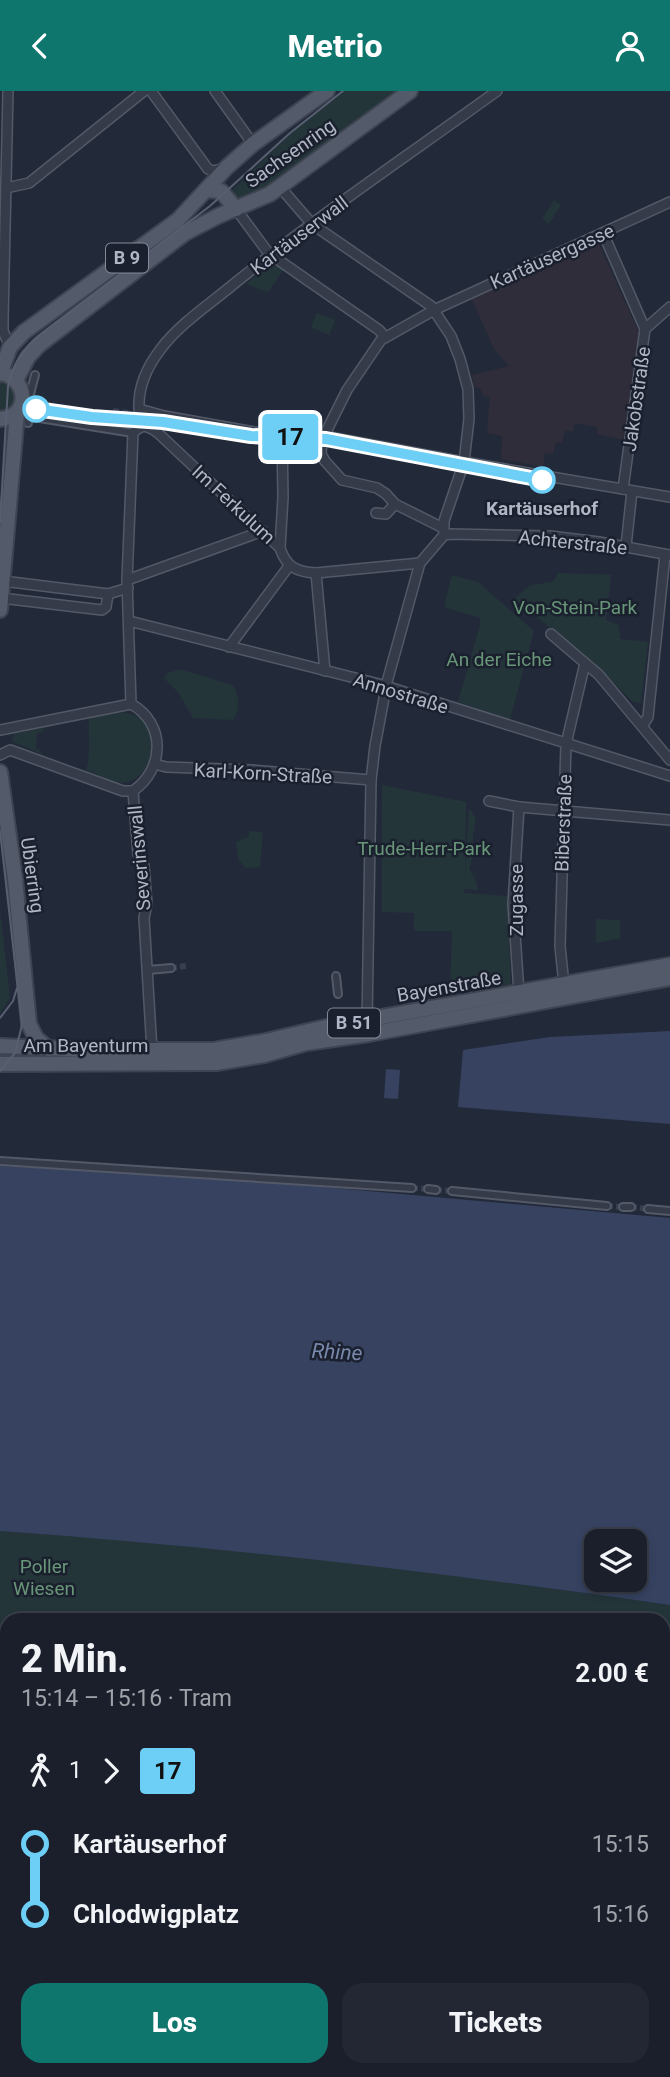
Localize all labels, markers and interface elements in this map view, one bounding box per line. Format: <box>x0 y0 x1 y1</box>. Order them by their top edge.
icon: back <box>21 27 59 65</box>
text: Metrio <box>288 27 382 65</box>
icon: person <box>611 27 649 65</box>
street label: Sachsenring <box>241 114 340 193</box>
street label: Kartäuserwall <box>246 191 353 280</box>
street label: Kartäusergasse <box>487 219 618 294</box>
road number: B 9 <box>106 243 148 273</box>
street label: Jakobstraße <box>618 345 655 453</box>
unlabelled marker <box>23 396 49 422</box>
line badge: 17 <box>258 414 322 460</box>
text: 17 <box>276 423 304 451</box>
street label: Im Ferkulum <box>187 460 280 549</box>
marker: Kartäuserhof <box>529 467 555 493</box>
place label: Kartäuserhof <box>486 497 598 520</box>
street label: Achterstraße <box>517 525 629 560</box>
park label: Von-Stein-Park <box>513 596 638 619</box>
park label: An der Eiche <box>446 648 552 671</box>
street label: Annostraße <box>351 668 451 719</box>
street label: Karl-Korn-Straße <box>193 758 333 789</box>
street label: Biberstraße <box>550 774 577 872</box>
street label: Severinswall <box>123 804 156 912</box>
street label: Ubierring <box>16 836 49 914</box>
park label: Trude-Herr-Park <box>357 837 491 860</box>
street label: Zugasse <box>505 864 528 936</box>
street label: Bayenstraße <box>395 966 503 1007</box>
road number: B 51 <box>328 1008 380 1037</box>
street label: Am Bayenturm <box>23 1034 149 1057</box>
water label: Rhine <box>311 1339 363 1365</box>
map controls <box>584 1529 647 1592</box>
button: layers <box>584 1529 647 1592</box>
park label: Poller Wiesen <box>13 1555 75 1600</box>
text: 2 Min. <box>21 1637 129 1681</box>
text: 2.00 € <box>575 1658 649 1688</box>
text: 15:14 – 15:16 · Tram <box>21 1685 232 1712</box>
icon: walk <box>21 1752 59 1790</box>
icon: forward <box>92 1752 130 1790</box>
text: 1 <box>69 1757 82 1784</box>
text: 17 <box>154 1757 181 1785</box>
text: Kartäuserhof <box>73 1829 226 1859</box>
text: 15:15 <box>592 1831 649 1858</box>
text: Chlodwigplatz <box>73 1899 239 1929</box>
text: 15:16 <box>592 1901 649 1928</box>
button: Los <box>21 1983 328 2063</box>
button: Tickets <box>342 1983 649 2063</box>

